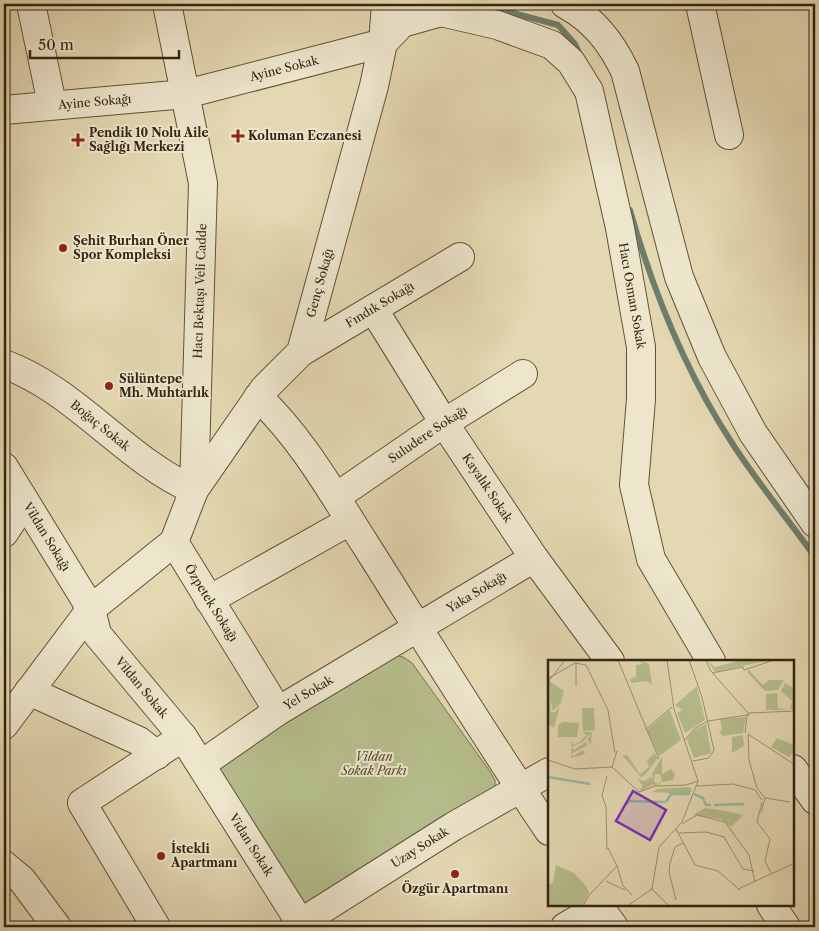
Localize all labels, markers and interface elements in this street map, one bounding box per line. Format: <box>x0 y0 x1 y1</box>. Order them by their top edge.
scale bar <box>30 28 179 60</box>
text: 50 m <box>38 35 74 54</box>
street label: Ayine Sokak <box>247 52 321 84</box>
street label: Ayine Sokağı <box>56 91 132 112</box>
place label: Pendik 10 Nolu Aile Sağlığı Merkezi <box>89 125 209 154</box>
place label: Koluman Eczanesi <box>248 128 362 143</box>
marker: Koluman Eczanesi <box>232 130 244 142</box>
marker: Pendik 10 Nolu Aile Sağlığı Merkezi <box>71 133 85 147</box>
street label: Hacı Bektaşı Veli Cadde <box>190 223 209 359</box>
place label: Şehit Burhan Öner Spor Kompleksi <box>73 232 189 262</box>
street label: Hacı Osman Sokak <box>616 241 649 351</box>
marker: Şehit Burhan Öner Spor Kompleksi <box>57 242 69 254</box>
street label: Genç Sokağı <box>303 246 336 319</box>
street label: Fındık Sokağı <box>343 278 417 331</box>
place label: Sülüntepe Mh. Muhtarlık <box>119 371 210 400</box>
marker: Sülüntepe Mh. Muhtarlık <box>103 380 115 392</box>
street label: Boğaç Sokak <box>68 397 134 455</box>
street label: Suludere Sokağı <box>385 402 470 466</box>
street label: Kayalık Sokak <box>459 450 517 526</box>
street label: Vildan Sokağı <box>20 499 74 574</box>
street label: Özpetek Sokağı <box>182 561 242 645</box>
street label: Yaka Sokağı <box>443 568 509 616</box>
street label: Vildan Sokak <box>112 653 173 722</box>
inset map <box>548 660 794 906</box>
street label: Yel Sokak <box>280 671 337 714</box>
park label: Vildan Sokak Parkı <box>340 749 407 778</box>
street label: Vidan Sokak <box>226 810 277 880</box>
street label: Uzay Sokak <box>388 823 452 871</box>
place label: İstekli Apartmanı <box>170 840 238 870</box>
marker: İstekli Apartmanı <box>155 850 167 862</box>
marker: Özgür Apartmanı <box>449 868 461 880</box>
place label: Özgür Apartmanı <box>402 880 509 896</box>

